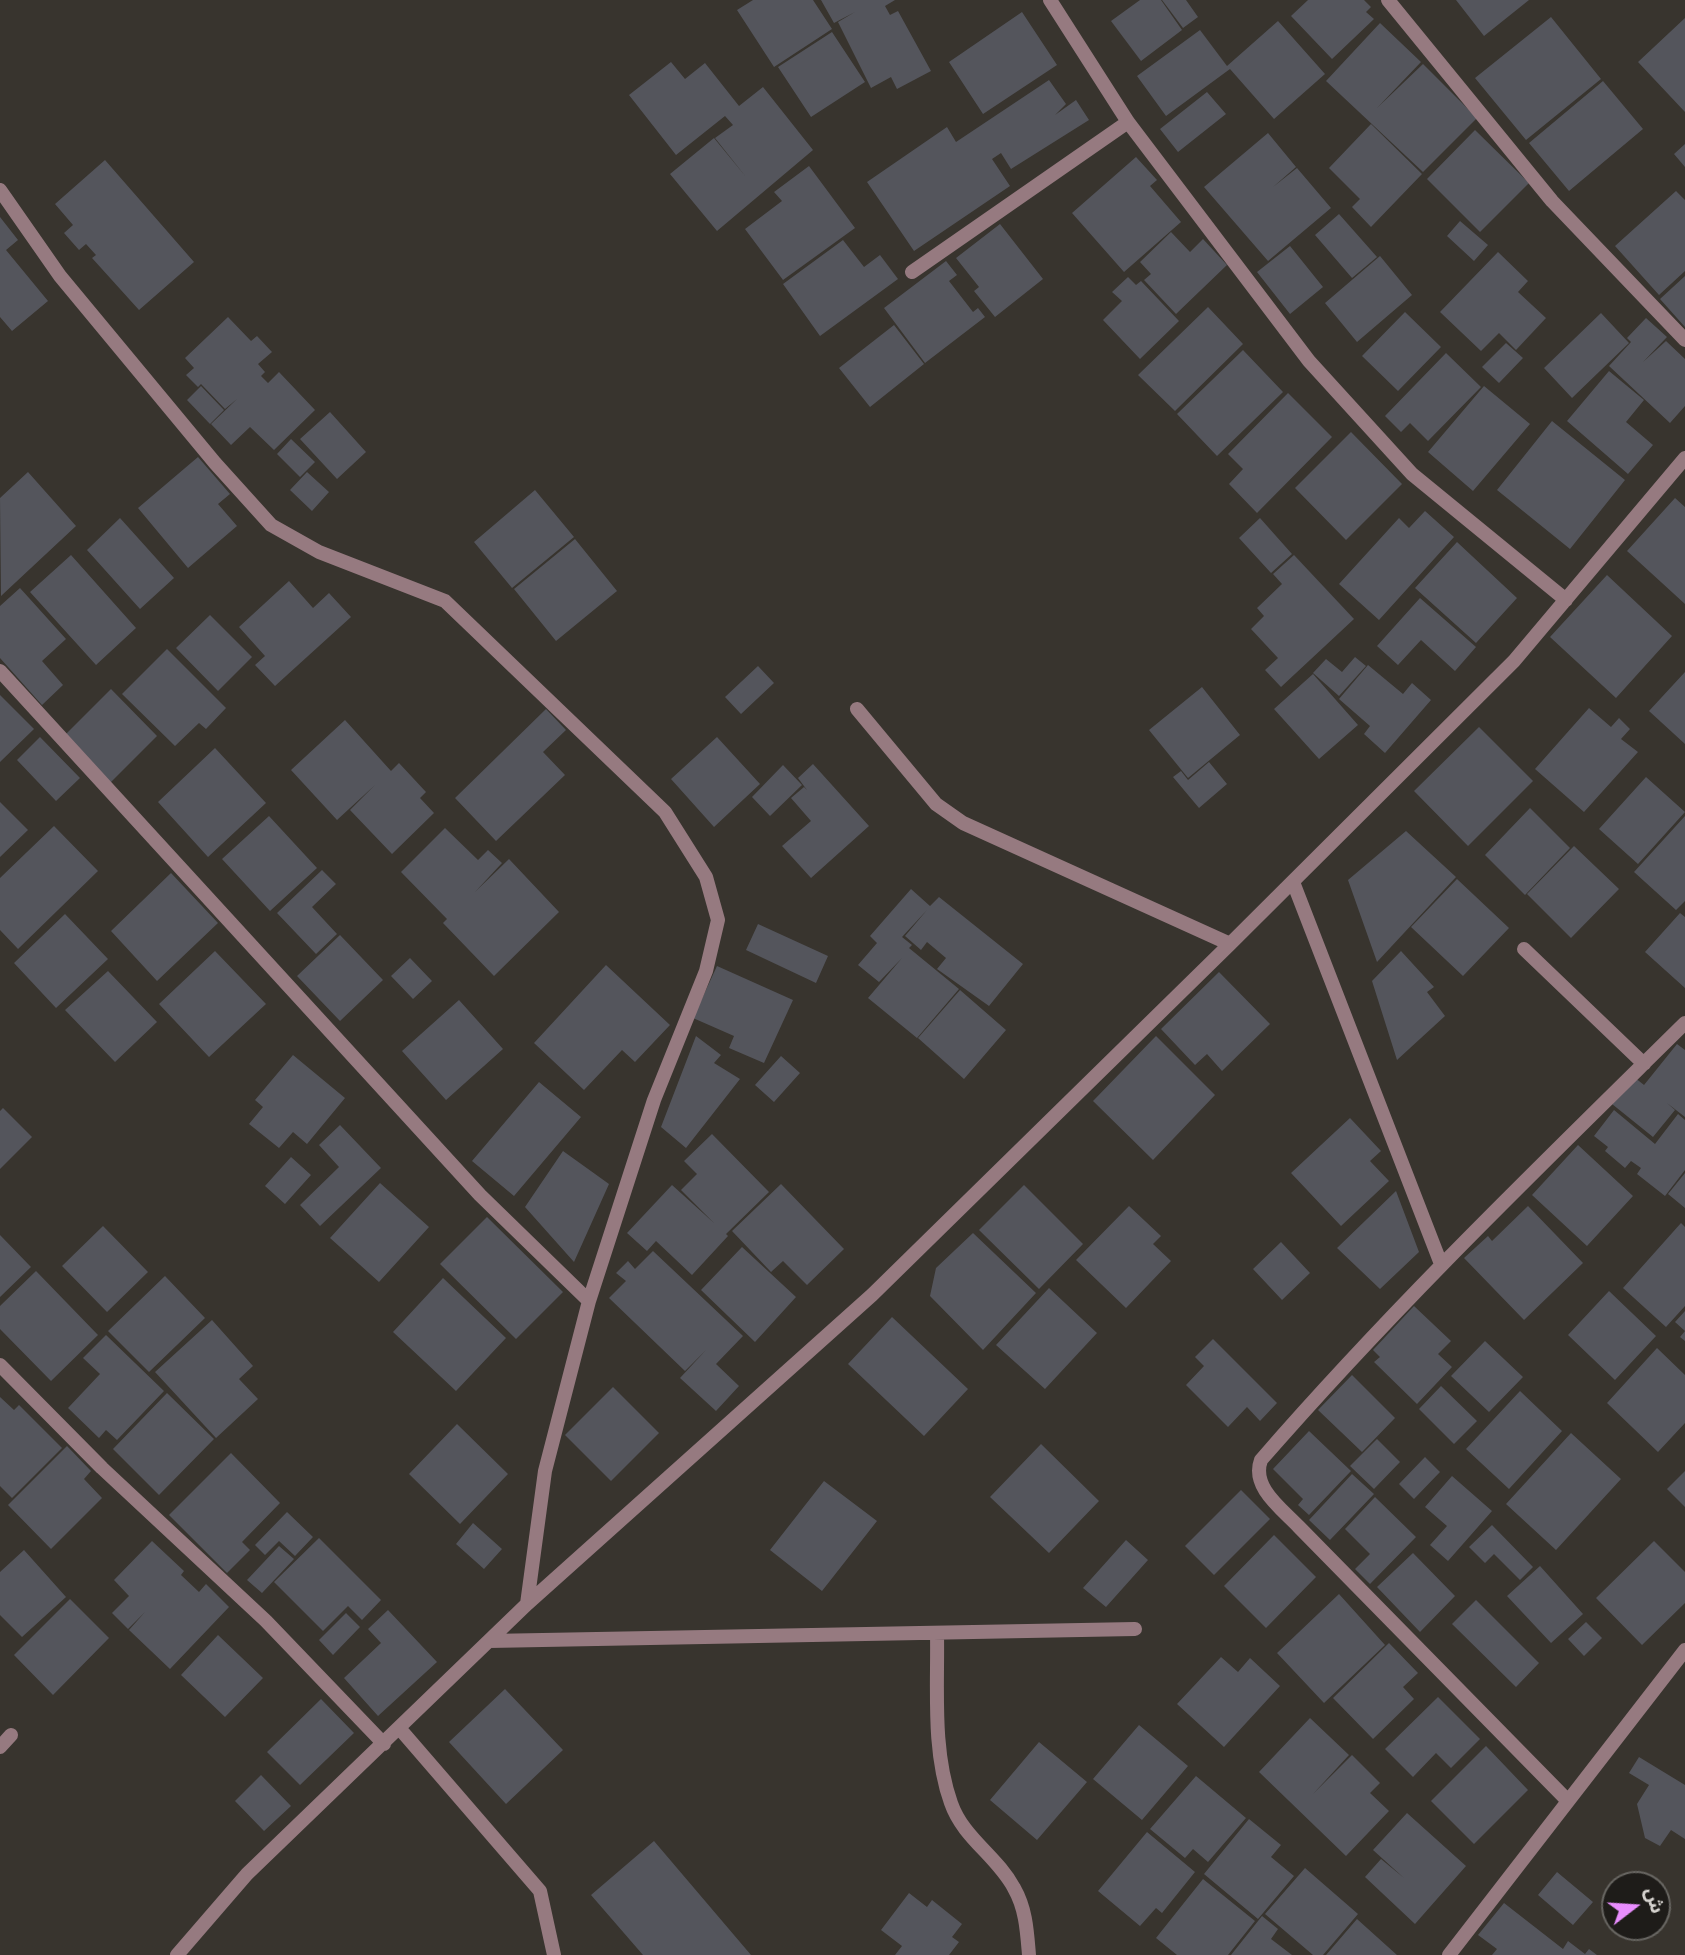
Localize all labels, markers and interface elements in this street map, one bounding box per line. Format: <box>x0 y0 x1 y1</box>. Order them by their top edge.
north arrow <box>1601 1871 1671 1941</box>
text: ش <box>1640 1885 1668 1916</box>

